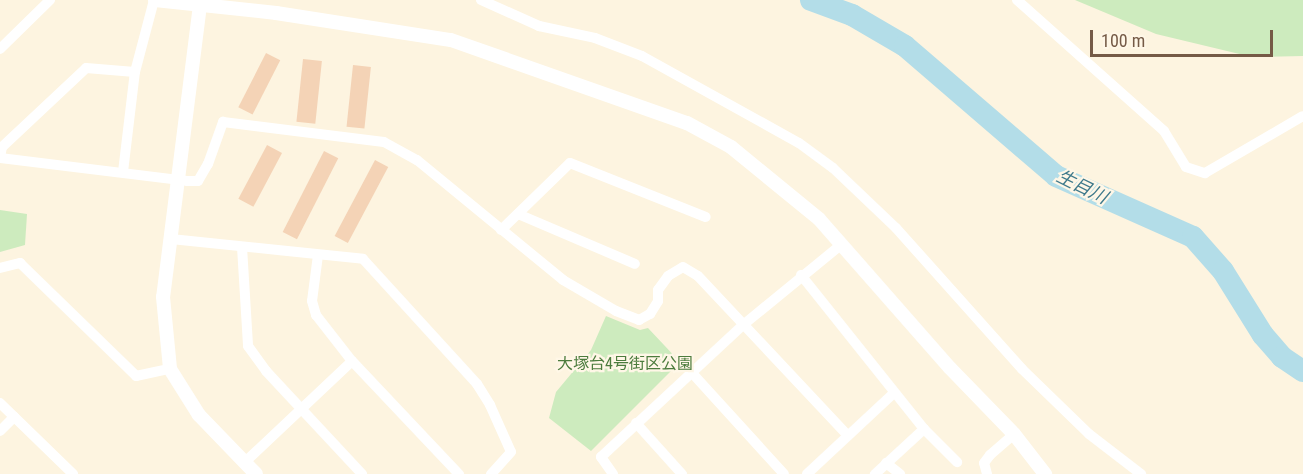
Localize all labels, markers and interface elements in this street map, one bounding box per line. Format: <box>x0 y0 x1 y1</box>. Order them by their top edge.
scale bar <box>1093 18 1276 56</box>
text: 100 m <box>1101 30 1145 51</box>
water label: 生目川 <box>1053 165 1111 209</box>
park label: 大塚台4号街区公園 <box>557 354 693 374</box>

